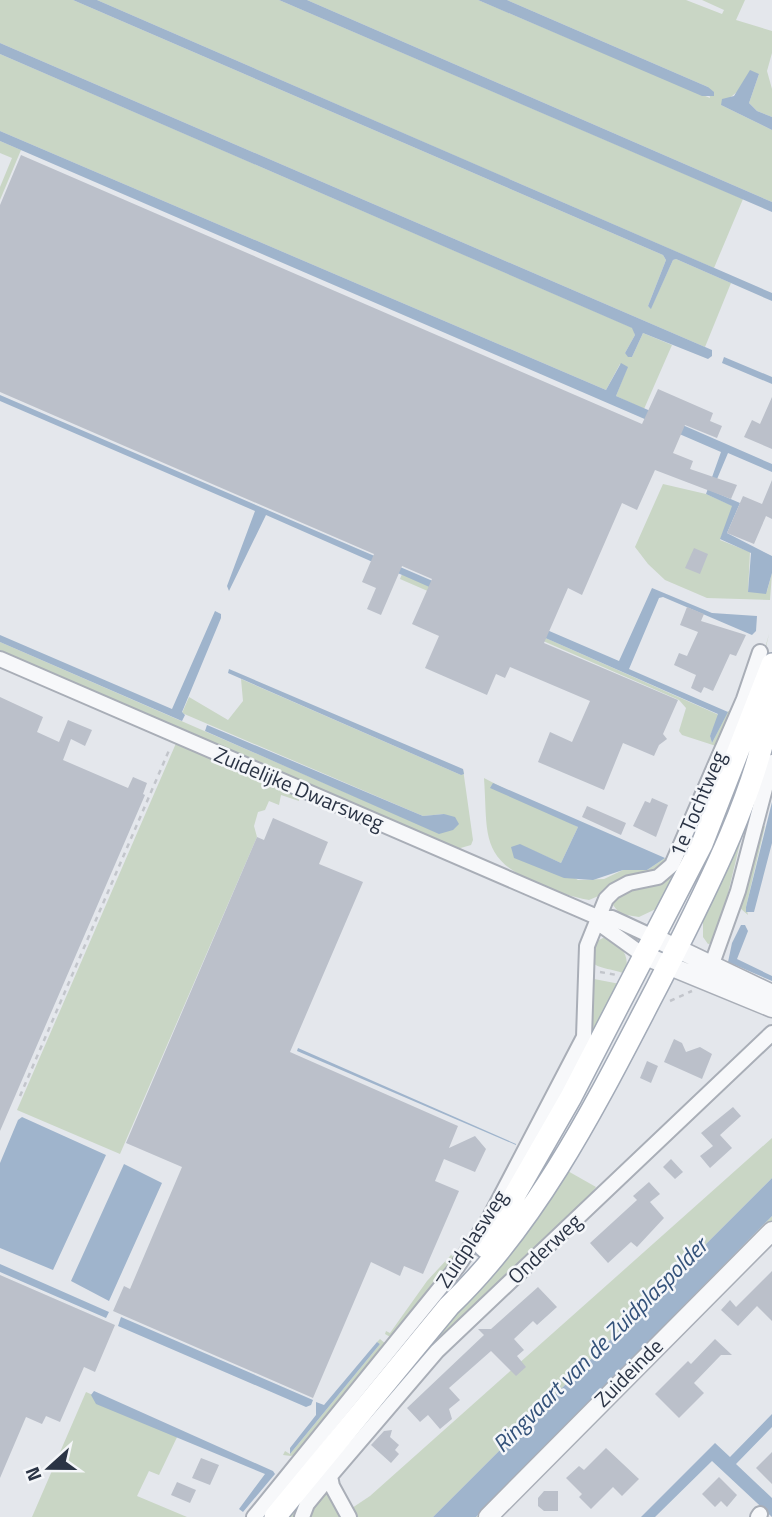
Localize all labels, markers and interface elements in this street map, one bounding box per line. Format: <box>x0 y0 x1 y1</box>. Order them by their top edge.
street label: Zuidelijke Dwarsweg <box>209 738 389 838</box>
street label: 1e Tochtweg <box>660 746 734 862</box>
street label: Zuidplasweg <box>427 1183 515 1294</box>
street label: Onderweg <box>500 1205 589 1291</box>
water label: Ringvaart van de Zuidplaspolder <box>484 1227 717 1460</box>
street label: Zuideinde <box>587 1331 670 1414</box>
north arrow <box>14 1433 84 1503</box>
text: N <box>17 1463 49 1486</box>

